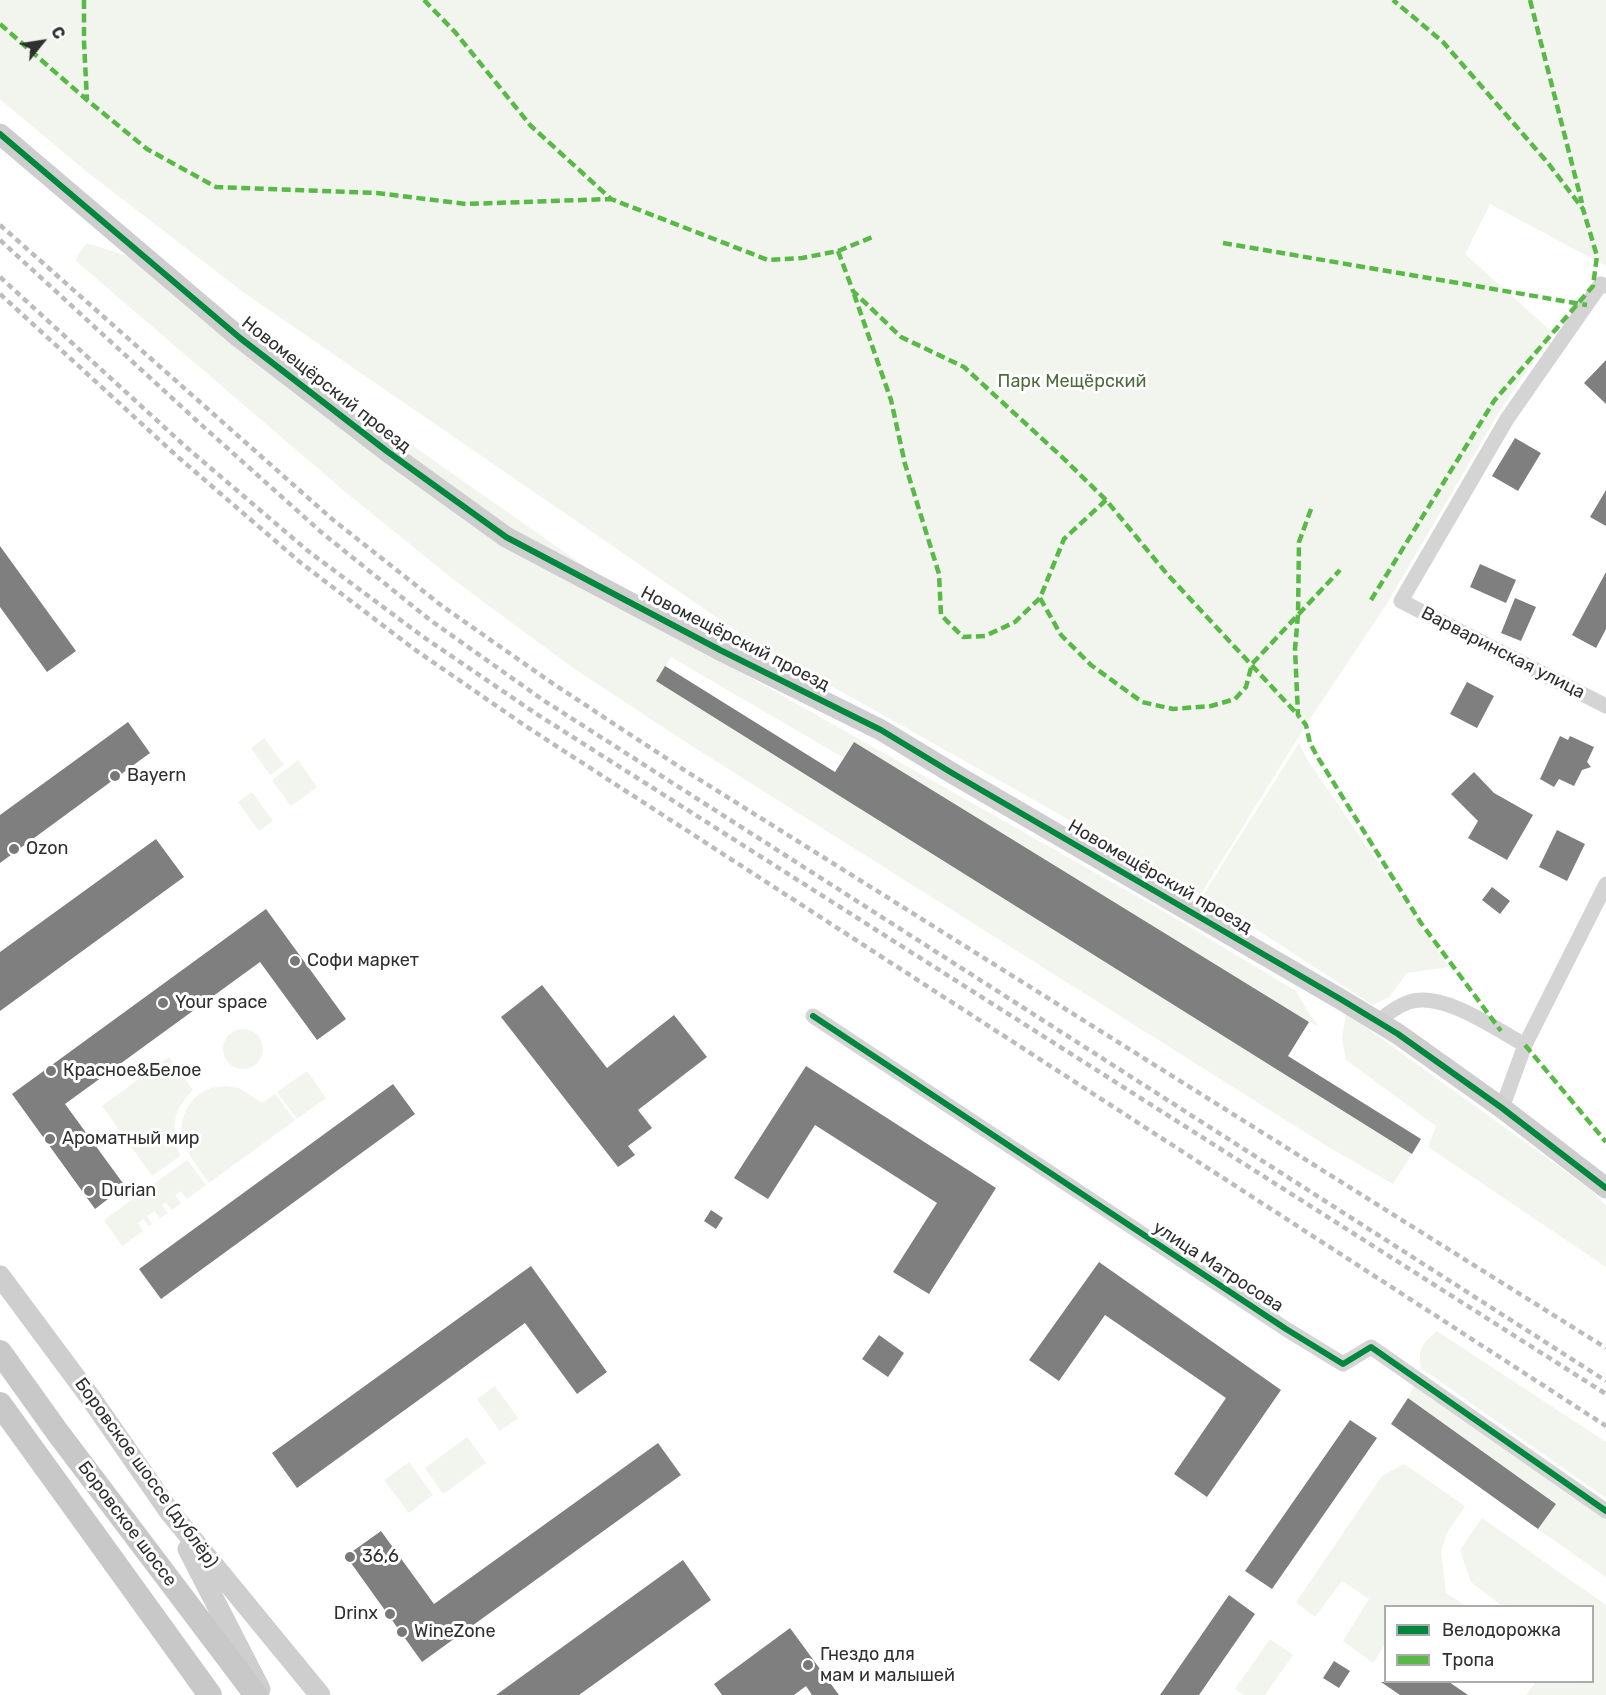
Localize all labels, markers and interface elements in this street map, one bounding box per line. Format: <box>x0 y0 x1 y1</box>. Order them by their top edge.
north arrow <box>12 12 72 72</box>
text: С <box>47 23 69 42</box>
street label: Новомещёрский проезд <box>237 312 415 458</box>
park label: Парк Мещёрский <box>998 371 1146 393</box>
street label: Новомещёрский проезд <box>637 582 833 696</box>
street label: Варваринская улица <box>1418 602 1588 704</box>
place label: Bayern <box>127 765 186 787</box>
marker: Bayern <box>108 769 122 783</box>
street label: Новомещёрский проезд <box>1064 815 1256 939</box>
place label: Ozon <box>26 838 68 860</box>
marker: Ozon <box>7 842 21 856</box>
place label: Софи маркет <box>307 950 419 972</box>
marker: Софи маркет <box>288 954 302 968</box>
place label: Your space <box>175 992 267 1014</box>
marker: Your space <box>156 996 170 1010</box>
place label: Красное&Белое <box>63 1060 201 1082</box>
marker: Красное&Белое <box>44 1064 58 1078</box>
place label: Ароматный мир <box>62 1128 200 1150</box>
marker: Ароматный мир <box>43 1132 57 1146</box>
place label: Durian <box>101 1180 156 1202</box>
marker: Durian <box>82 1184 96 1198</box>
street label: улица Матросова <box>1149 1217 1287 1317</box>
street label: Боровское шоссе (дублёр) <box>70 1374 222 1572</box>
street label: Боровское шоссе <box>73 1457 181 1591</box>
place label: 36,6 <box>362 1546 399 1568</box>
marker: 36,6 <box>343 1550 357 1564</box>
place label: Drinx <box>334 1603 378 1625</box>
legend <box>1384 1605 1594 1683</box>
marker: Drinx <box>383 1607 397 1621</box>
text: Велодорожка <box>1442 1619 1561 1641</box>
place label: WineZone <box>414 1621 495 1643</box>
marker: WineZone <box>395 1625 409 1639</box>
place label: Гнездо для мам и малышей <box>820 1644 955 1686</box>
text: Тропа <box>1442 1649 1494 1671</box>
marker: Гнездо для мам и малышей <box>801 1658 815 1672</box>

